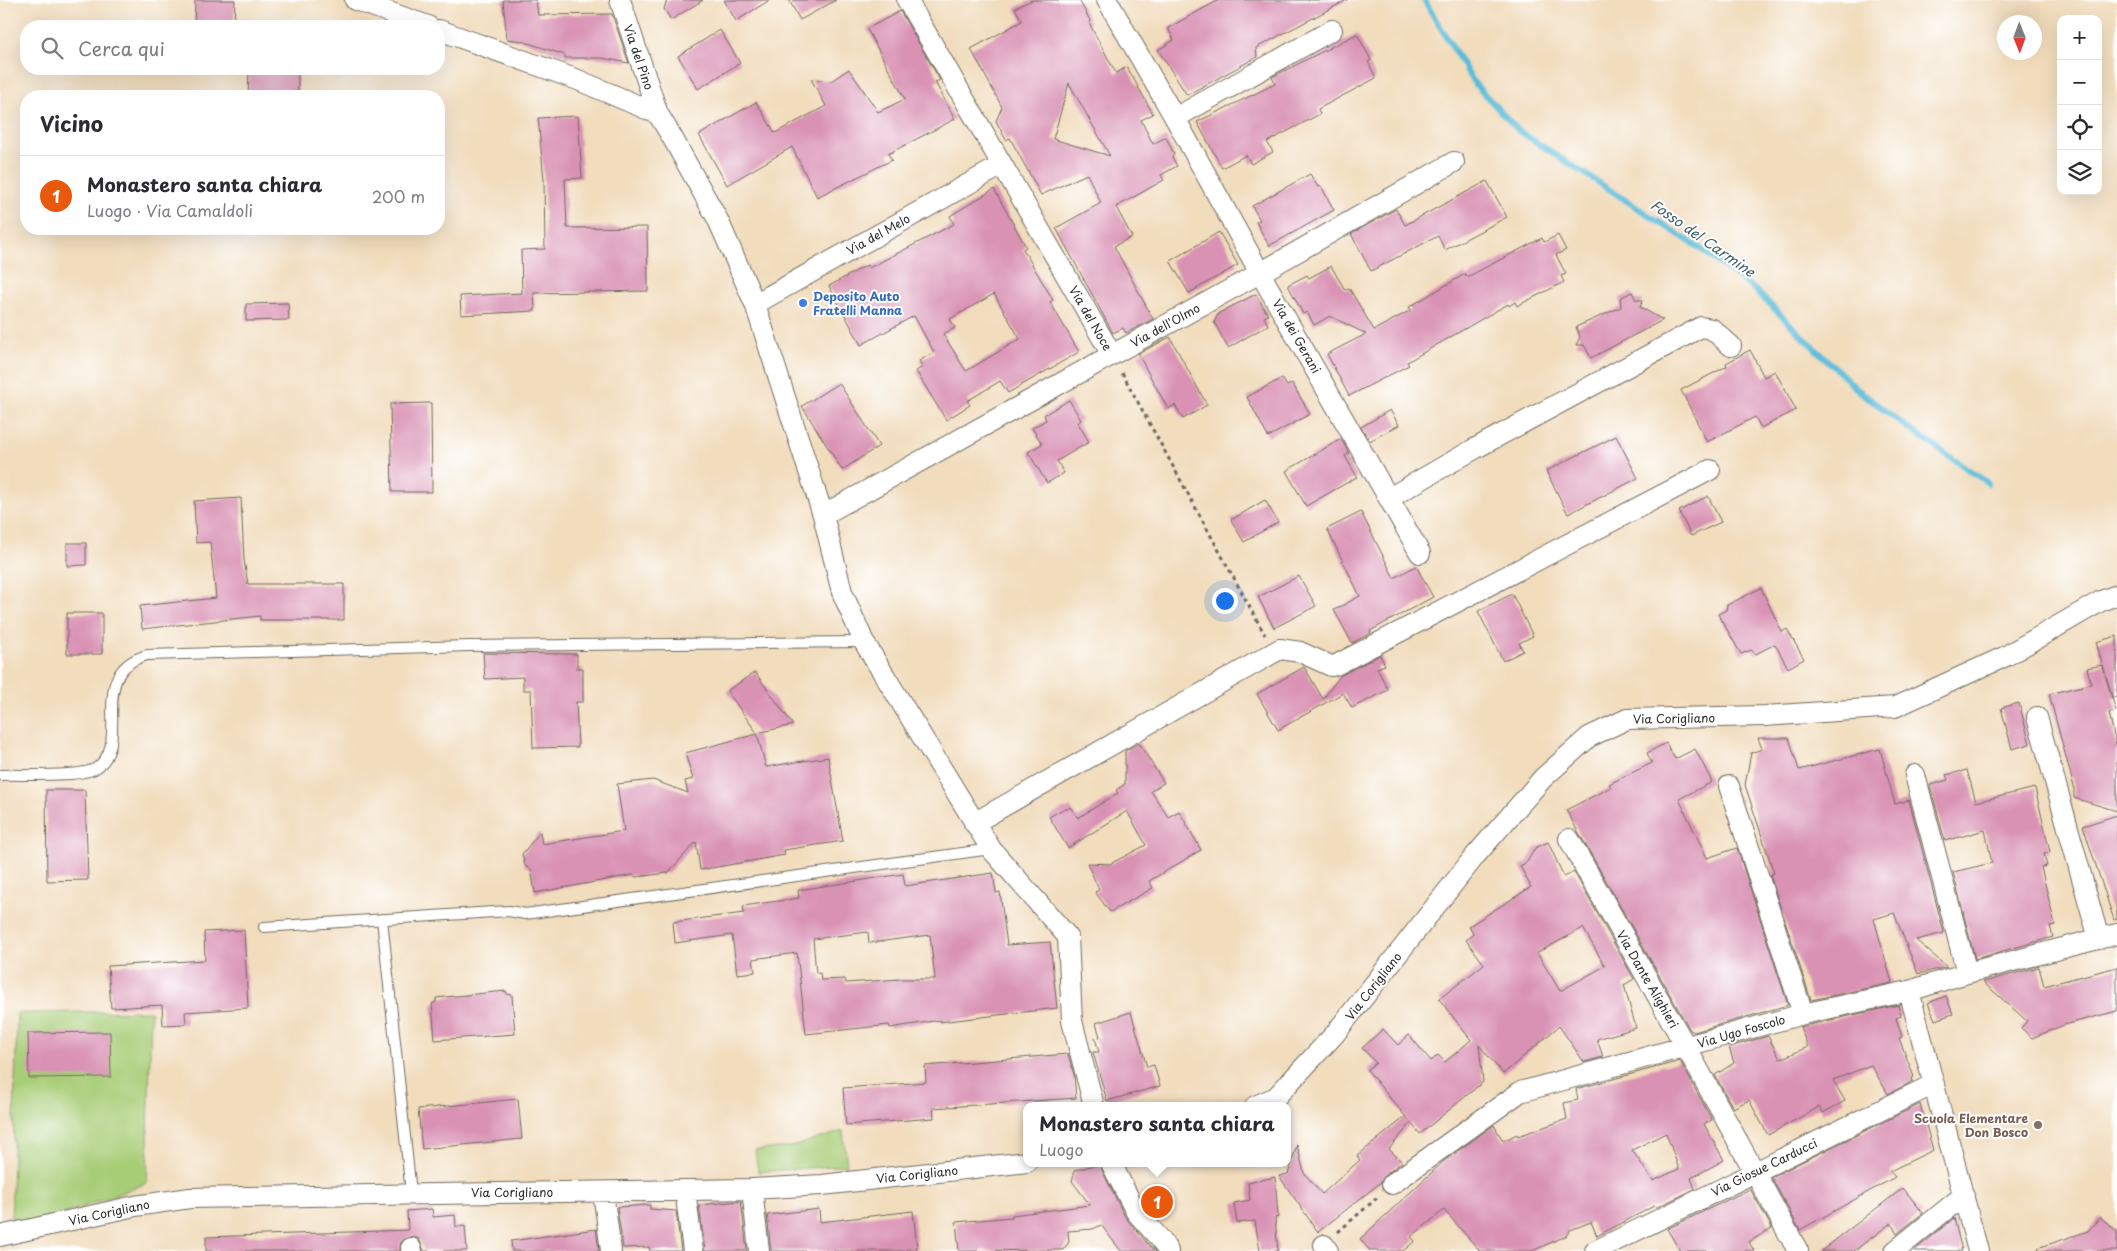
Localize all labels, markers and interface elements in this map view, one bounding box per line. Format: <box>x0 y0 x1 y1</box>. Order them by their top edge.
north arrow <box>1997 15 2042 60</box>
map controls <box>2057 15 2102 195</box>
button: + <box>2057 15 2102 60</box>
search box <box>20 20 445 75</box>
street label: Via del Pino <box>619 22 659 92</box>
icon: search <box>38 34 66 62</box>
text: Cerca qui <box>78 34 165 62</box>
button: − <box>2057 60 2102 105</box>
button: locate <box>2057 105 2102 150</box>
text: Vicino <box>40 107 103 139</box>
button: layers <box>2057 150 2102 195</box>
text: Monastero santa chiara <box>87 170 322 198</box>
text: 1 <box>52 184 60 208</box>
text: 200 m <box>372 184 425 208</box>
water label: Fosso del Carmine <box>1647 194 1761 283</box>
text: Luogo · Via Camaldoli <box>87 198 253 222</box>
street label: Via del Melo <box>843 209 913 259</box>
street label: Via del Noce <box>1065 282 1117 354</box>
place label: Deposito Auto Fratelli Manna <box>813 287 902 319</box>
street label: Via dei Gerani <box>1268 296 1326 376</box>
marker: Deposito Auto Fratelli Manna <box>797 297 809 309</box>
street label: Via dell'Olmo <box>1127 298 1203 352</box>
your location <box>1212 588 1238 614</box>
street label: Via Corigliano <box>1633 708 1716 728</box>
street label: Via Dante Alighieri <box>1613 927 1683 1031</box>
street label: Via Corigliano <box>1341 948 1406 1024</box>
street label: Via Ugo Foscolo <box>1695 1010 1787 1052</box>
popup <box>1023 1102 1291 1167</box>
text: Monastero santa chiara <box>1039 1109 1275 1137</box>
place label: Scuola Elementare Don Bosco <box>1914 1109 2028 1141</box>
marker: Scuola Elementare Don Bosco <box>2032 1119 2044 1131</box>
street label: Via Giosue Carducci <box>1708 1134 1820 1200</box>
text: Luogo <box>1039 1137 1084 1161</box>
street label: Via Corigliano <box>875 1161 959 1187</box>
street label: Via Corigliano <box>471 1183 553 1201</box>
pin: 1 <box>1141 1183 1173 1221</box>
street label: Via Corigliano <box>67 1195 151 1229</box>

